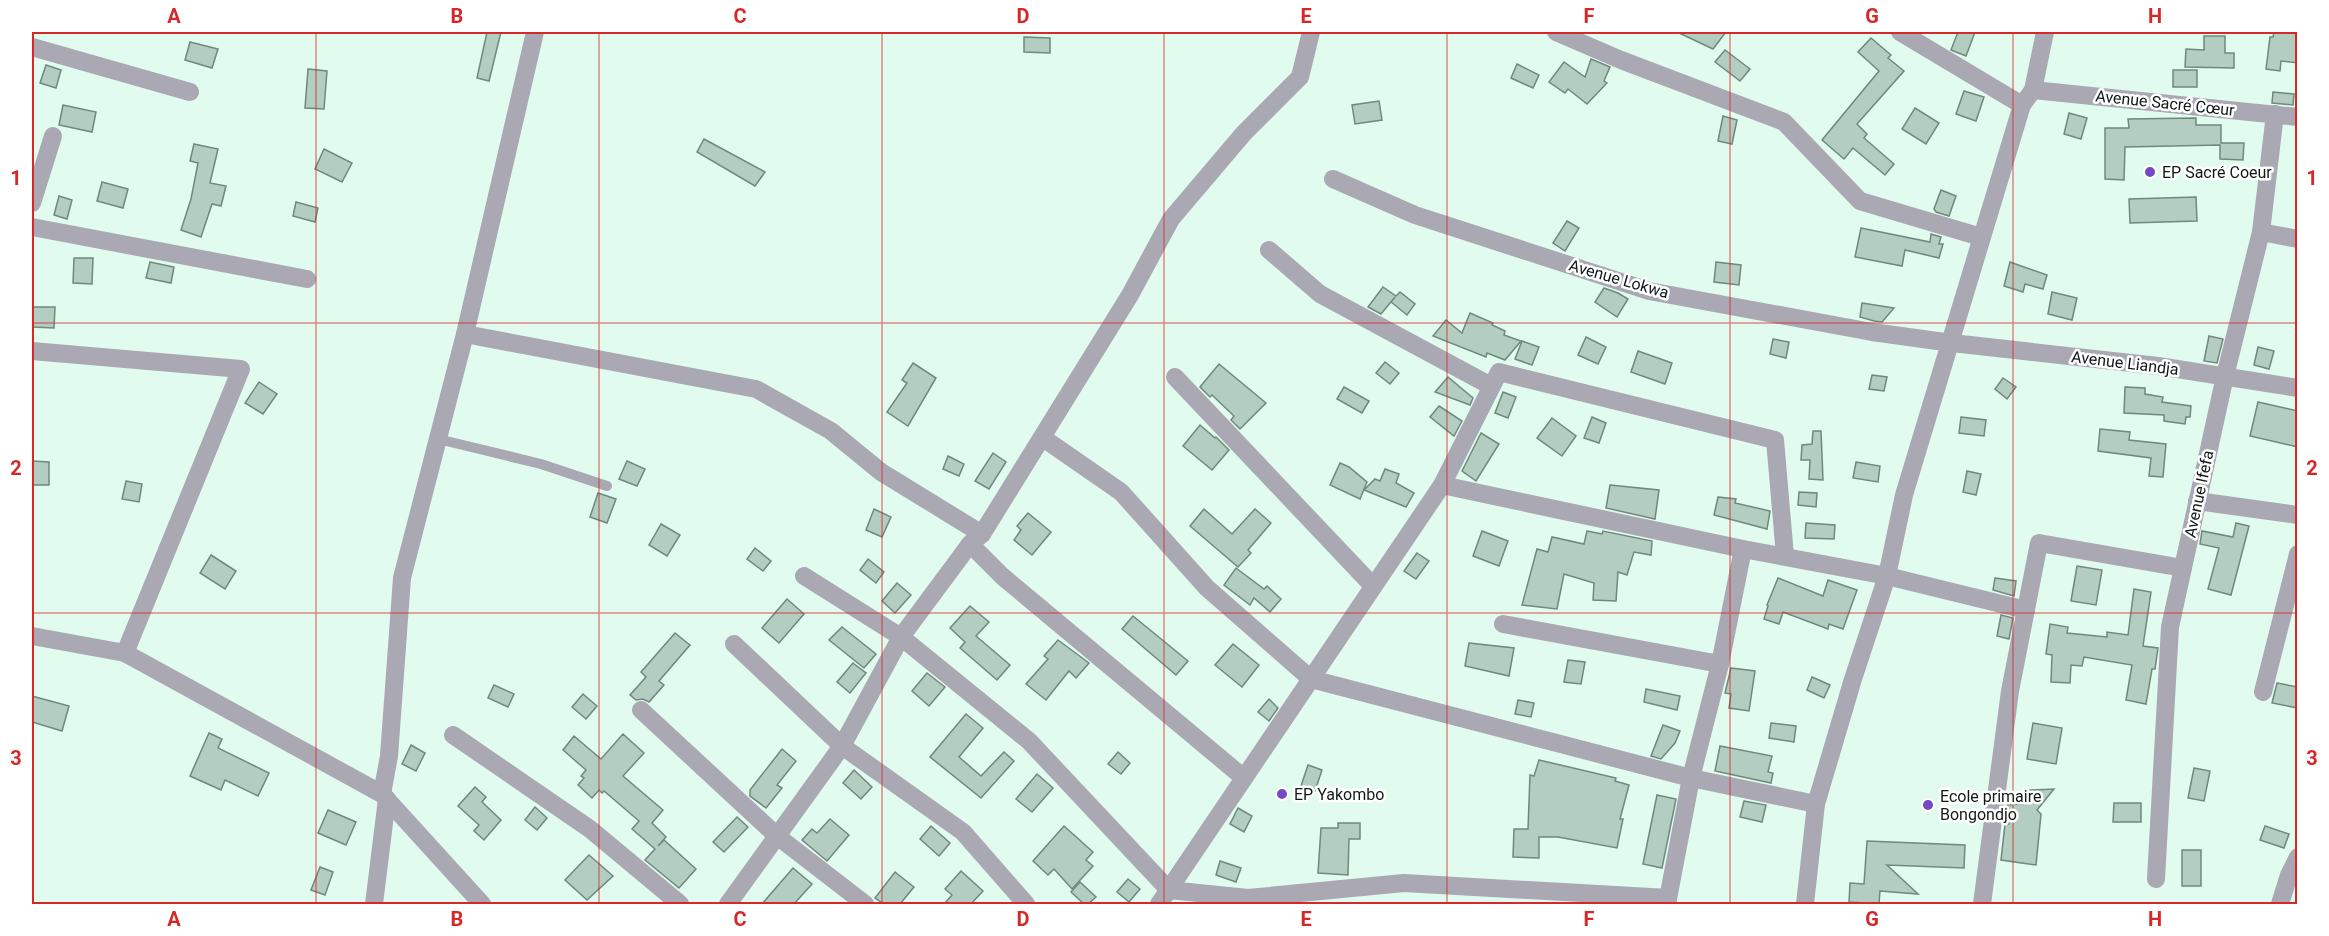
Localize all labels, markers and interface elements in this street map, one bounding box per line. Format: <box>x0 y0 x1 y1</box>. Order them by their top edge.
text: A <box>167 4 181 28</box>
text: B <box>451 4 463 28</box>
text: C <box>733 4 747 28</box>
text: D <box>1017 4 1030 28</box>
text: E <box>1300 4 1312 28</box>
text: F <box>1584 4 1595 28</box>
text: G <box>1865 4 1879 28</box>
text: H <box>2148 4 2162 28</box>
street label: Avenue Sacré Cœur <box>2094 86 2236 120</box>
place label: EP Sacré Coeur <box>2162 163 2272 182</box>
marker: EP Sacré Coeur <box>2143 165 2157 179</box>
text: 1 <box>10 166 22 190</box>
text: 1 <box>2306 166 2318 190</box>
street label: Avenue Lokwa <box>1567 256 1671 302</box>
street label: Avenue Liandja <box>2070 347 2180 379</box>
street label: Avenue Ifefa <box>2180 449 2218 539</box>
text: 2 <box>10 456 22 480</box>
text: 2 <box>2306 456 2318 480</box>
text: 3 <box>10 746 22 770</box>
text: 3 <box>2306 746 2318 770</box>
place label: EP Yakombo <box>1294 785 1384 804</box>
marker: EP Yakombo <box>1275 787 1289 801</box>
place label: Ecole primaire Bongondjo <box>1940 787 2041 824</box>
marker: Ecole primaire Bongondjo <box>1921 798 1935 812</box>
text: A <box>167 907 181 931</box>
text: B <box>451 907 463 931</box>
text: C <box>733 907 747 931</box>
text: D <box>1017 907 1030 931</box>
text: E <box>1300 907 1312 931</box>
text: F <box>1584 907 1595 931</box>
text: G <box>1865 907 1879 931</box>
text: H <box>2148 907 2162 931</box>

